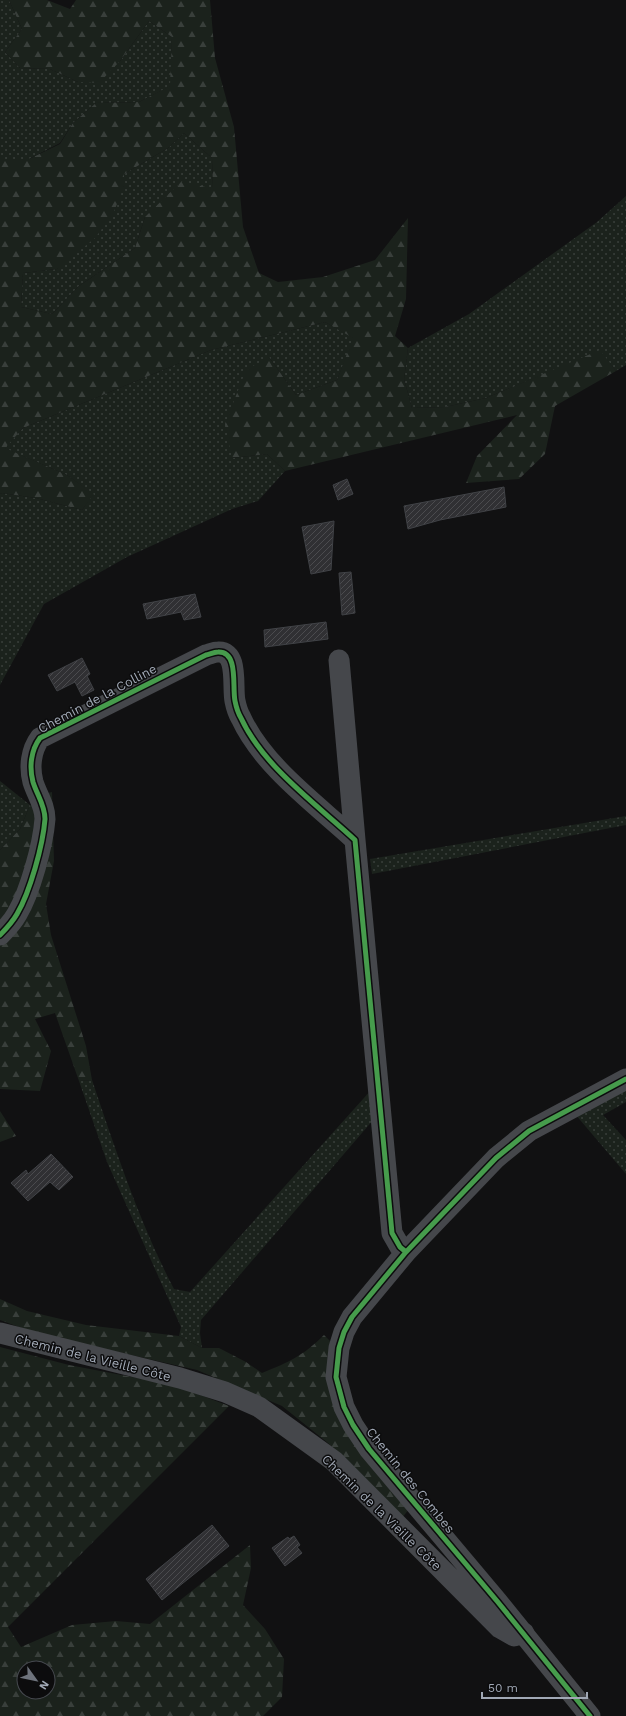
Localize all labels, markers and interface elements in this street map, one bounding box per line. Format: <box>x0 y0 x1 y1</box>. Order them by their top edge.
street label: Chemin de la Colline <box>35 661 159 736</box>
street label: Chemin de la Vieille Côte <box>13 1331 172 1384</box>
street label: Chemin des Combes <box>363 1425 458 1536</box>
street label: Chemin de la Vieille Côte <box>319 1451 444 1573</box>
north arrow <box>16 1660 56 1700</box>
scale bar <box>482 1674 587 1700</box>
text: N <box>36 1678 52 1692</box>
text: 50 m <box>488 1681 518 1695</box>

